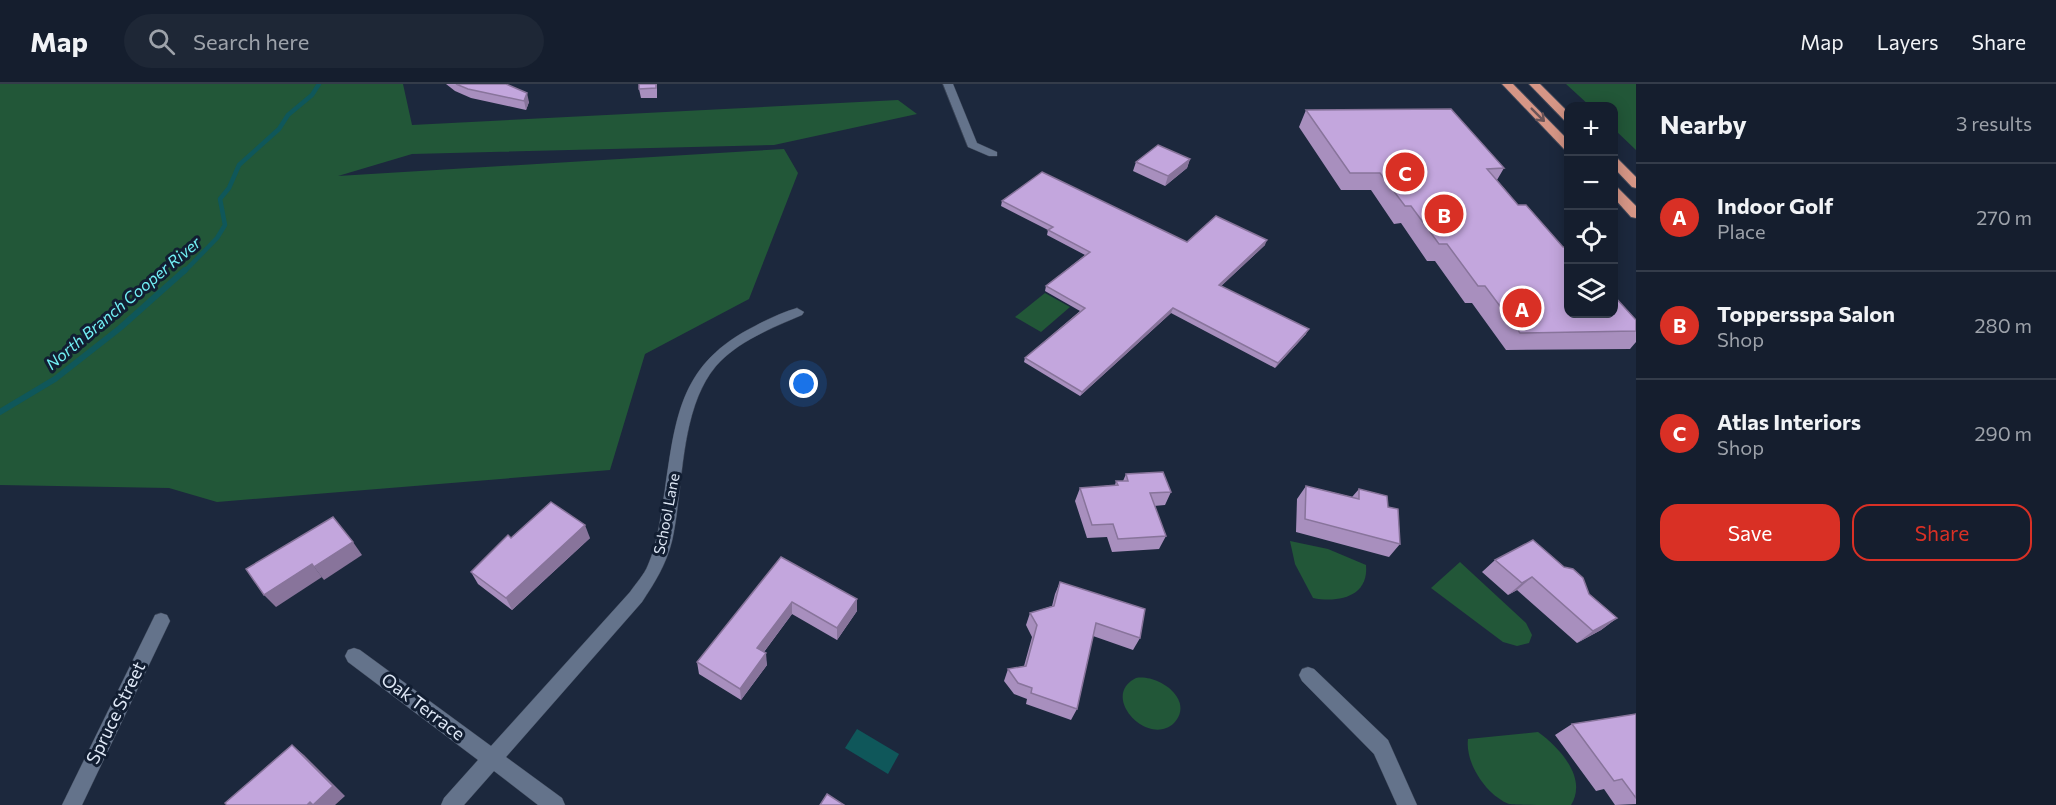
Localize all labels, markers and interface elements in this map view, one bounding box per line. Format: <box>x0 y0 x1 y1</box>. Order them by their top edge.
search box <box>124 14 544 68</box>
text: Map <box>30 24 88 58</box>
icon: search <box>145 25 178 58</box>
text: Search here <box>193 28 309 55</box>
text: Map <box>1800 29 1844 54</box>
text: Layers <box>1877 29 1939 54</box>
text: Share <box>1972 29 2026 54</box>
map controls <box>1564 102 1618 318</box>
button: + <box>1564 102 1618 156</box>
one-way arrow <box>1530 108 1545 122</box>
text: Nearby <box>1660 108 1747 139</box>
text: 3 results <box>1956 111 2032 135</box>
pin: C <box>1386 150 1424 194</box>
button: − <box>1564 156 1618 210</box>
pin: B <box>1424 192 1464 236</box>
text: Indoor Golf <box>1717 192 1833 219</box>
text: A <box>1672 205 1687 229</box>
text: 270 m <box>1976 205 2032 229</box>
button: locate <box>1564 210 1618 264</box>
text: Place <box>1717 219 1766 243</box>
water label: North Branch Cooper River <box>41 232 204 373</box>
button: layers <box>1564 264 1618 318</box>
pin: A <box>1502 286 1541 330</box>
text: Toppersspa Salon <box>1717 300 1895 327</box>
text: B <box>1673 313 1686 337</box>
text: 280 m <box>1974 313 2032 337</box>
text: Shop <box>1717 327 1764 351</box>
your location <box>789 369 818 398</box>
text: Atlas Interiors <box>1717 408 1861 435</box>
text: C <box>1673 421 1686 445</box>
text: 290 m <box>1974 421 2032 445</box>
text: Shop <box>1717 435 1764 459</box>
street label: School Lane <box>649 472 683 556</box>
button: Save <box>1660 504 1840 561</box>
button: Share <box>1852 504 2032 561</box>
street label: Spruce Street <box>81 658 149 767</box>
street label: Oak Terrace <box>377 668 470 745</box>

